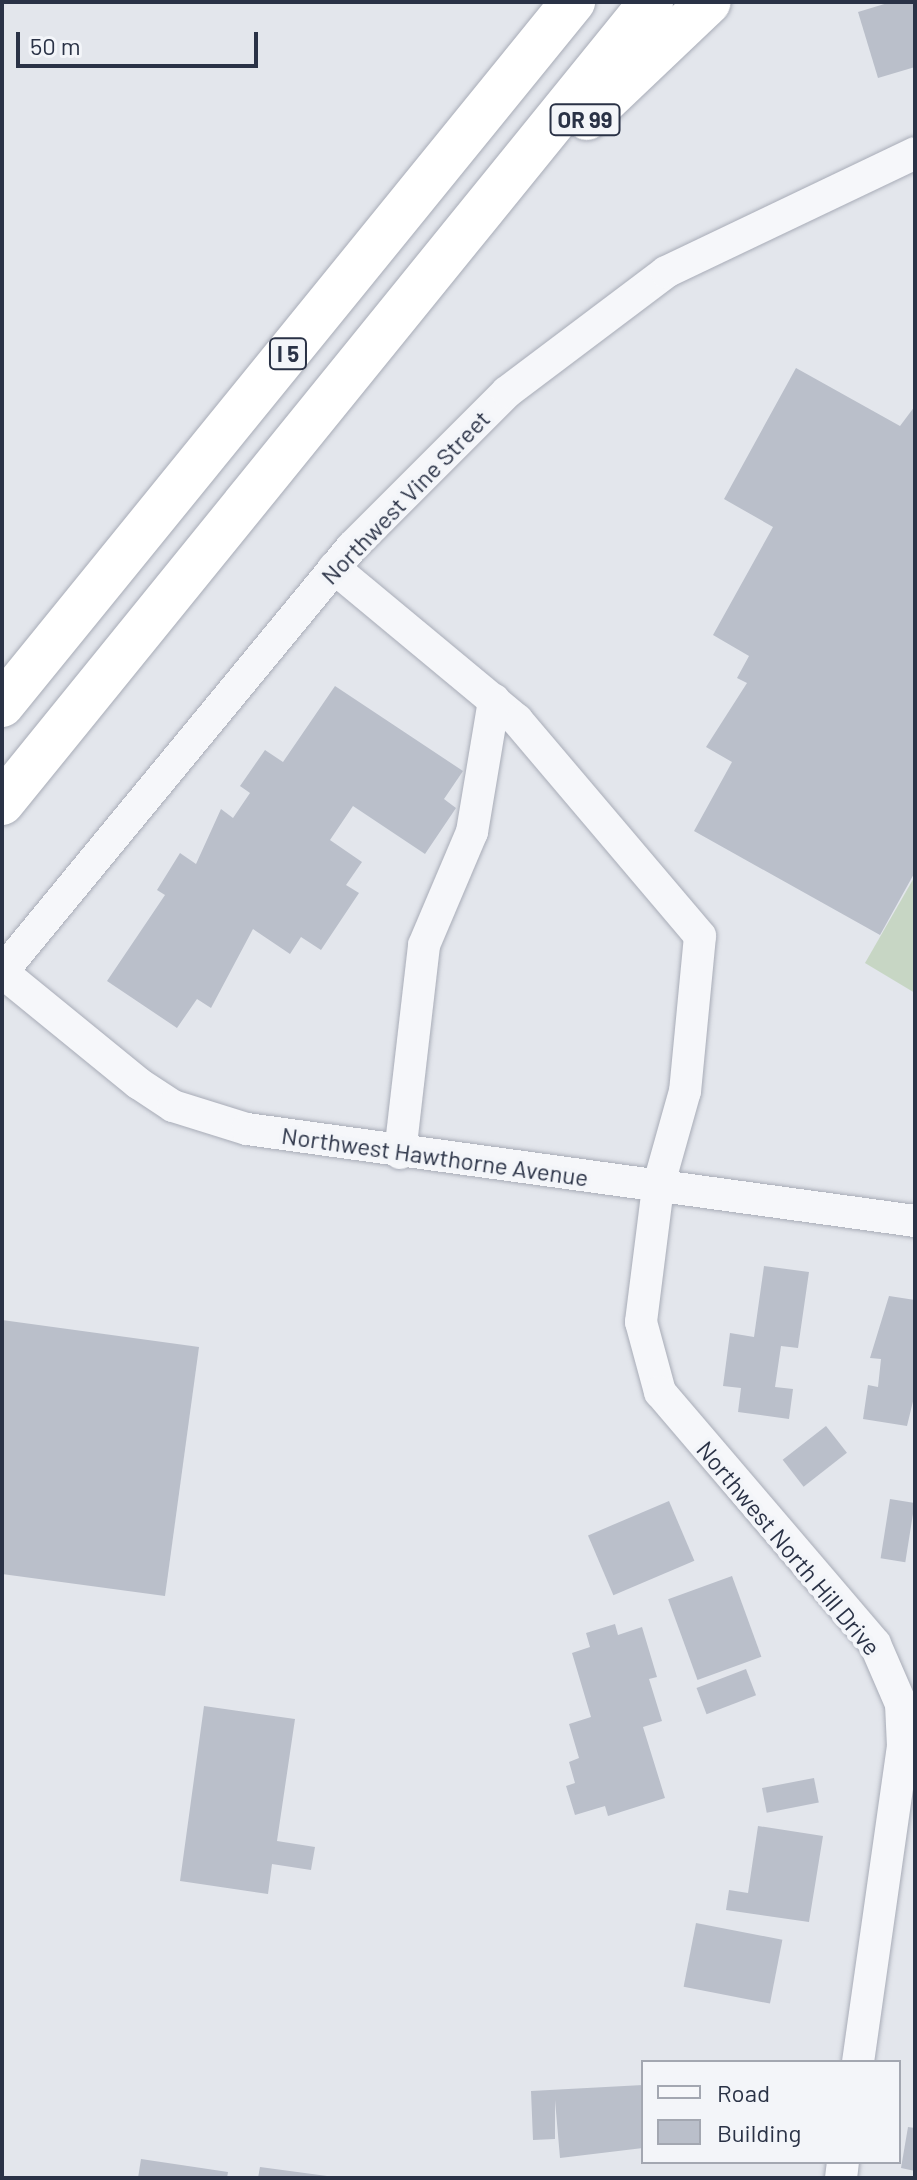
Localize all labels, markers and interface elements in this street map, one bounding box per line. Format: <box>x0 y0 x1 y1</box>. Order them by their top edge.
scale bar <box>20 16 262 66</box>
text: 50 m <box>30 31 81 60</box>
road number: OR 99 <box>549 102 621 138</box>
road number: I 5 <box>268 336 308 372</box>
street label: Northwest Vine Street <box>315 404 495 590</box>
street label: Northwest Hawthorne Avenue <box>280 1120 590 1192</box>
street label: Northwest North Hill Drive <box>691 1435 887 1661</box>
legend <box>641 2060 901 2164</box>
text: Road <box>717 2078 770 2107</box>
text: Building <box>717 2118 801 2147</box>

